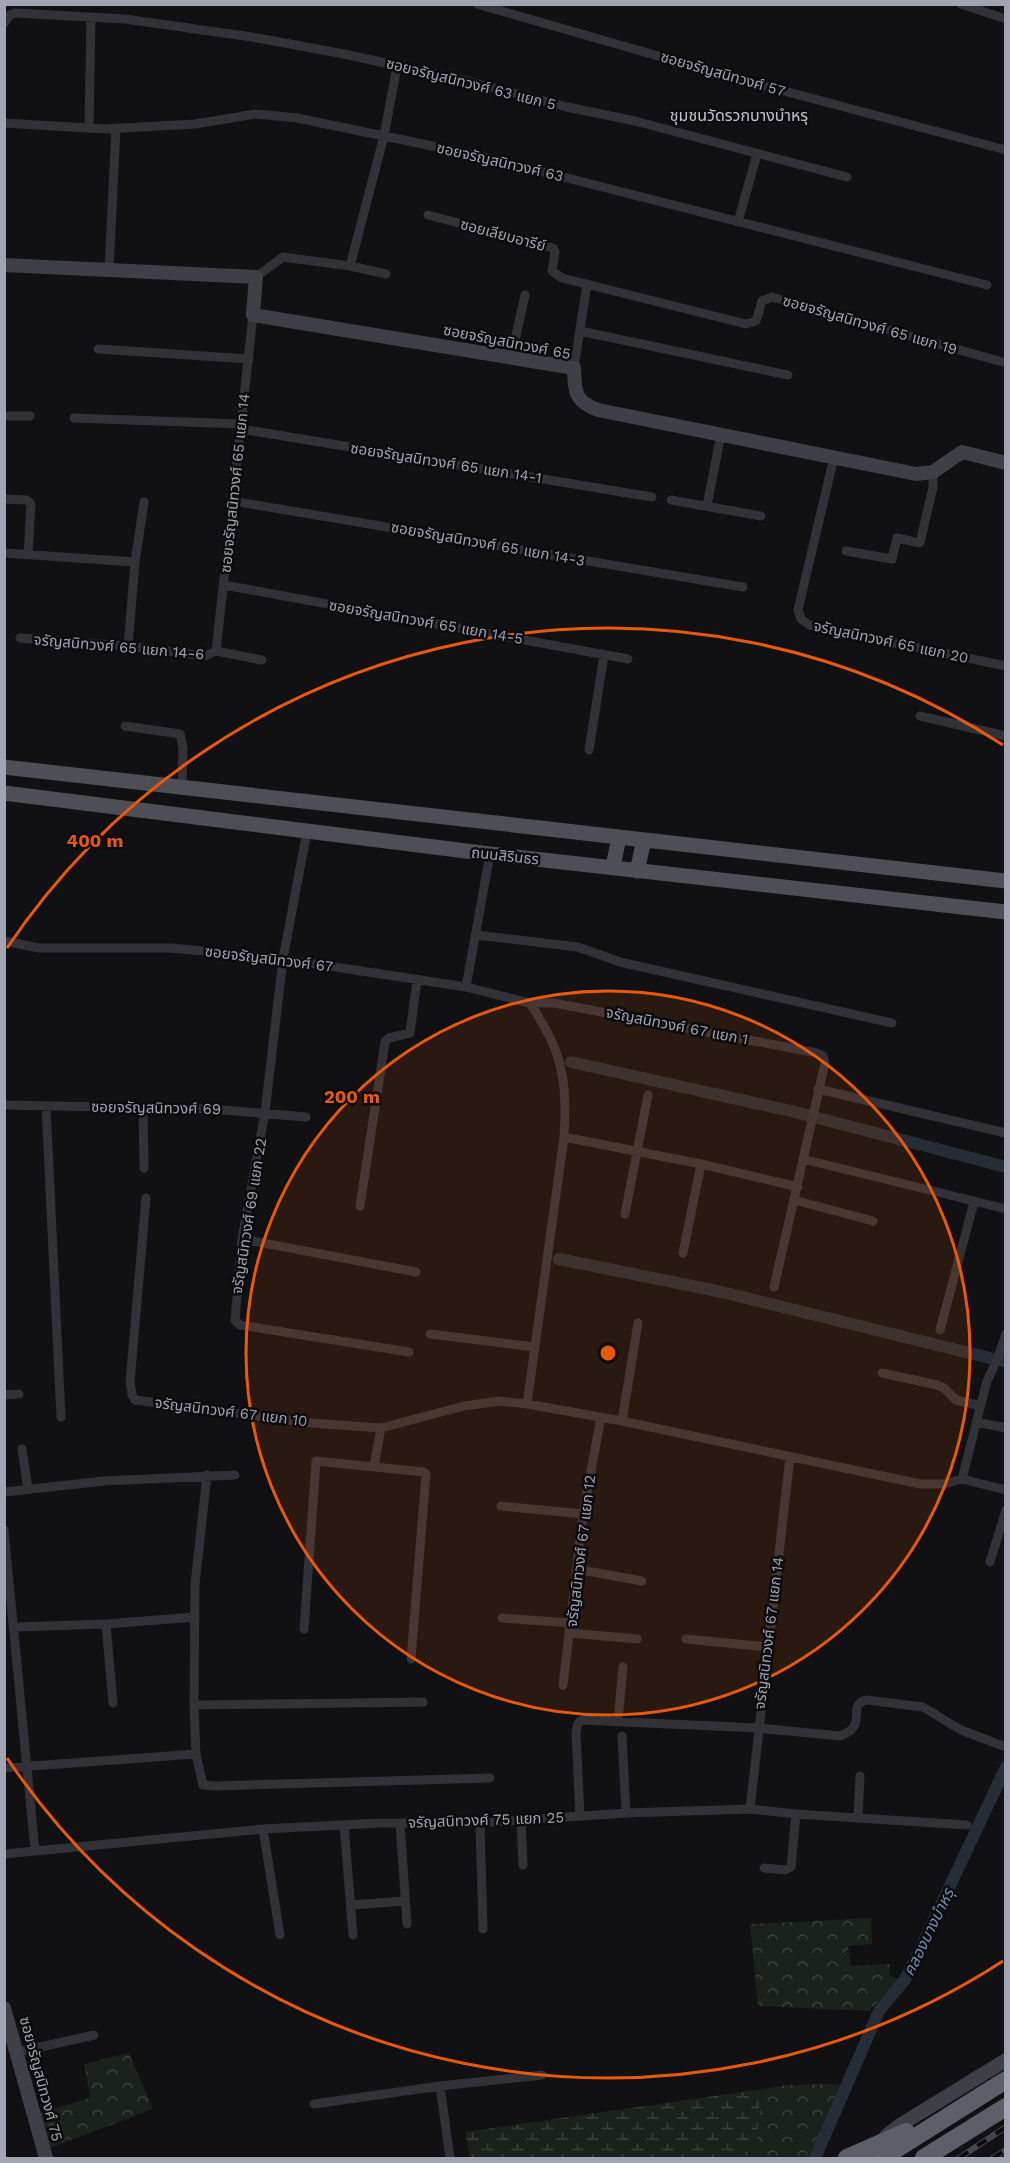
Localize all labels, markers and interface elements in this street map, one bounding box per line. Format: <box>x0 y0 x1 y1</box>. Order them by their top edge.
street label: ซอยจรัญสนิทวงศ์ 57 <box>659 48 787 100</box>
street label: ซอยจรัญสนิทวงศ์ 63 แยก 5 <box>384 54 558 114</box>
district label: ชุมชนวัดรวกบางบำหรุ <box>670 106 808 125</box>
street label: ซอยจรัญสนิทวงศ์ 63 <box>435 139 565 185</box>
street label: ซอยเลียบอารีย์ <box>458 215 548 255</box>
street label: ซอยจรัญสนิทวงศ์ 65 แยก 19 <box>781 291 959 359</box>
street label: ซอยจรัญสนิทวงศ์ 65 <box>442 321 572 363</box>
street label: ซอยจรัญสนิทวงศ์ 65 แยก 14 <box>217 392 253 574</box>
street label: ซอยจรัญสนิทวงศ์ 65 แยก 14-1 <box>349 439 543 487</box>
street label: ซอยจรัญสนิทวงศ์ 65 แยก 14-3 <box>390 518 586 570</box>
street label: ซอยจรัญสนิทวงศ์ 65 แยก 14-5 <box>328 596 524 648</box>
street label: จรัญสนิทวงศ์ 65 แยก 20 <box>812 617 970 667</box>
street label: จรัญสนิทวงศ์ 65 แยก 14-6 <box>33 631 205 663</box>
text: 400 m <box>67 830 123 851</box>
street label: ถนนสิรินธร <box>470 843 540 869</box>
street label: ซอยจรัญสนิทวงศ์ 67 <box>204 942 334 976</box>
street label: จรัญสนิทวงศ์ 67 แยก 1 <box>604 1003 750 1049</box>
text: 200 m <box>324 1086 380 1107</box>
street label: ซอยจรัญสนิทวงศ์ 69 <box>91 1098 221 1118</box>
street label: จรัญสนิทวงศ์ 69 แยก 22 <box>228 1137 270 1295</box>
centre of rings <box>598 1343 618 1363</box>
street label: จรัญสนิทวงศ์ 67 แยก 10 <box>154 1394 308 1430</box>
street label: จรัญสนิทวงศ์ 67 แยก 12 <box>563 1474 599 1628</box>
street label: จรัญสนิทวงศ์ 67 แยก 14 <box>751 1556 787 1710</box>
street label: จรัญสนิทวงศ์ 75 แยก 25 <box>408 1808 564 1832</box>
water label: คลองบางบำหรุ <box>899 1884 959 1979</box>
street label: ซอยจรัญสนิทวงศ์ 75 <box>16 2015 66 2143</box>

